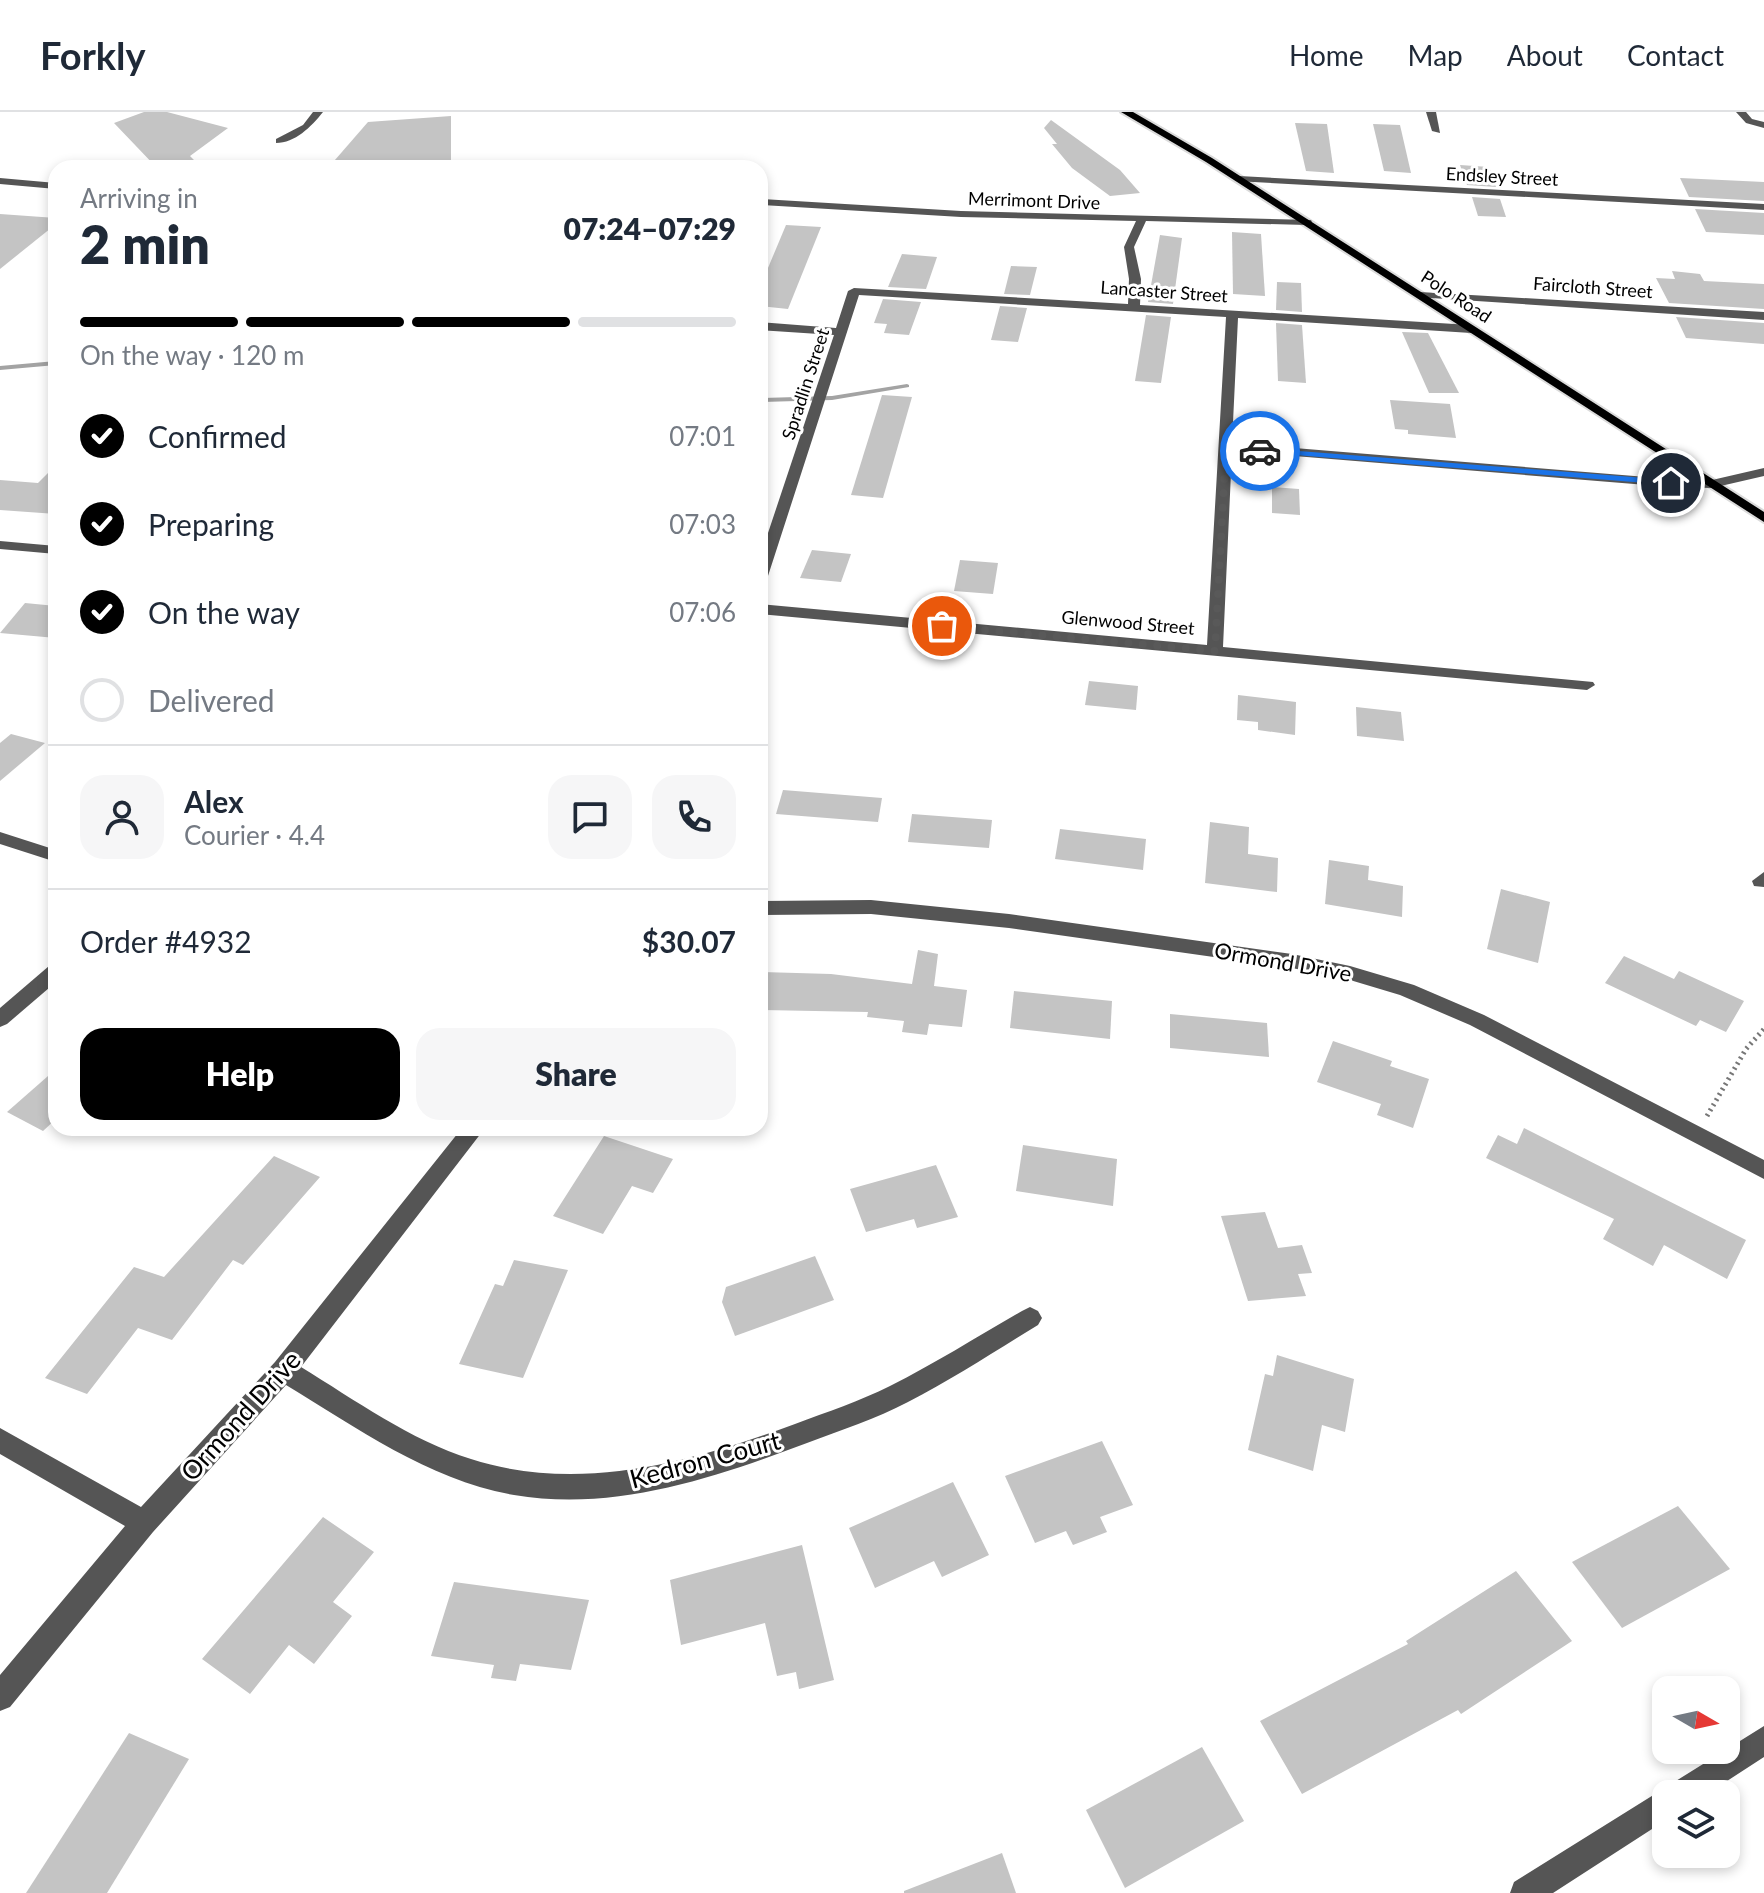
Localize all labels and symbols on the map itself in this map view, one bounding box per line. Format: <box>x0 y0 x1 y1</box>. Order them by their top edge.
street label: Endsley Street <box>1445 162 1559 190</box>
street label: Merrimont Drive <box>968 187 1101 213</box>
street label: Polo Road <box>1417 265 1496 327</box>
street label: Faircloth Street <box>1533 272 1654 302</box>
street label: Lancaster Street <box>1100 276 1229 306</box>
street label: Spradlin Street <box>777 325 834 442</box>
courier <box>1220 411 1300 491</box>
pin <box>1637 449 1705 517</box>
pin <box>908 592 976 660</box>
street label: Glenwood Street <box>1061 605 1196 639</box>
street label: Ormond Drive <box>1212 936 1354 987</box>
street label: Ormond Drive <box>174 1344 307 1487</box>
street label: Kedron Court <box>626 1423 784 1494</box>
north arrow <box>1652 1676 1740 1764</box>

